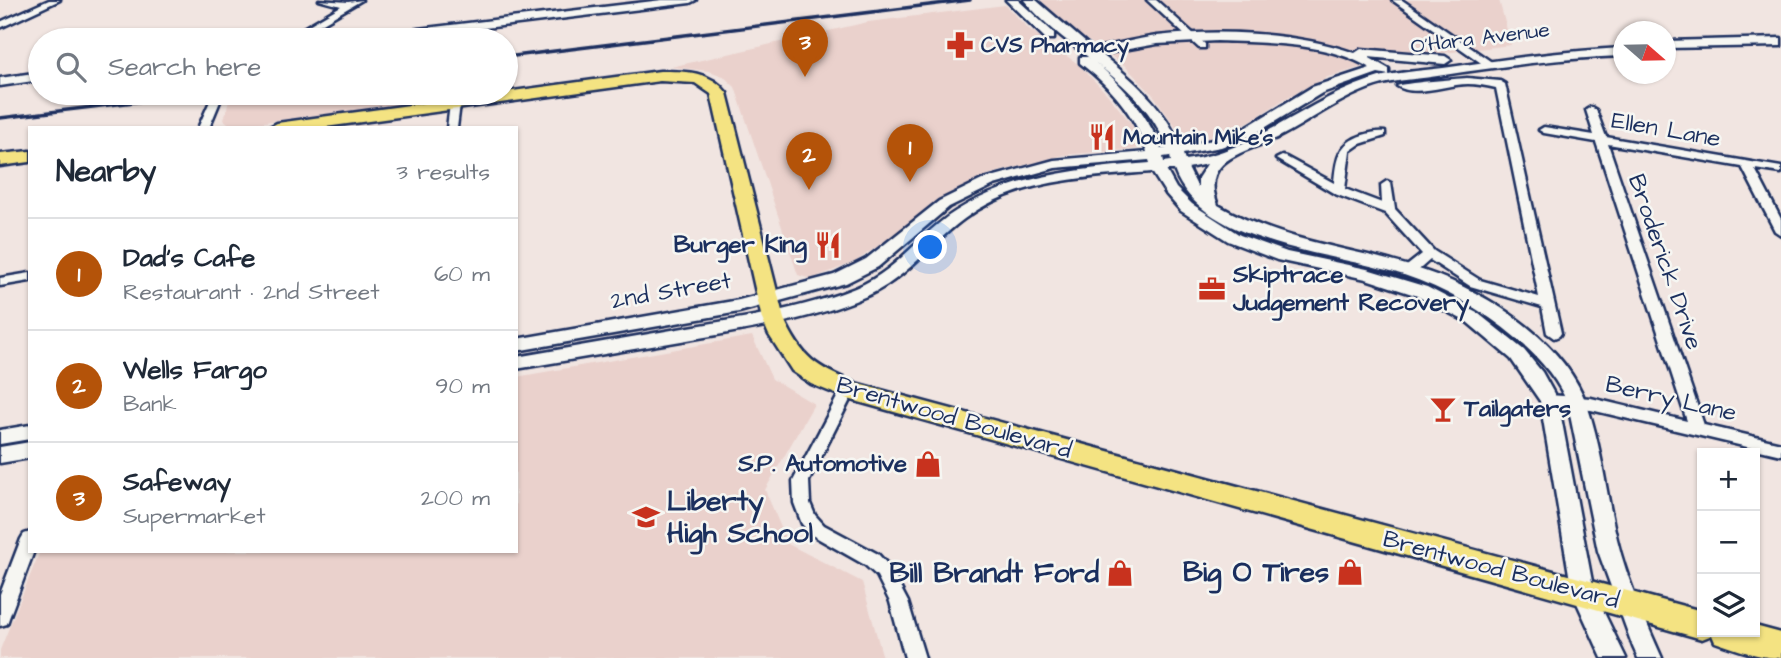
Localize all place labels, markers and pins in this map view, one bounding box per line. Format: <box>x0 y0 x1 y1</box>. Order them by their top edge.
pin: 3 <box>782 19 828 77</box>
pharmacy icon: CVS Pharmacy <box>945 30 975 60</box>
place label: CVS Pharmacy <box>981 31 1129 63</box>
restaurant icon: Mountain Mike's <box>1087 122 1117 152</box>
place label: Mountain Mike's <box>1123 123 1274 152</box>
pin: 1 <box>887 124 933 182</box>
pin: 2 <box>786 132 832 190</box>
place label: Burger King <box>674 228 808 263</box>
restaurant icon: Burger King <box>813 230 843 260</box>
place label: Skiptrace Judgement Recovery <box>1232 258 1470 322</box>
office icon: Skiptrace Judgement Recovery <box>1197 274 1227 304</box>
place label: Tailgaters <box>1463 392 1571 427</box>
bar icon: Tailgaters <box>1428 394 1458 424</box>
place label: S.P. Automotive <box>737 447 907 481</box>
shop icon: S.P. Automotive <box>913 449 943 479</box>
place label: Liberty High School <box>667 482 813 555</box>
school or university icon: Liberty High School <box>631 502 661 532</box>
place label: Big O Tires <box>1183 553 1329 594</box>
place label: Bill Brandt Ford <box>889 554 1100 593</box>
shop icon: Big O Tires <box>1335 557 1365 587</box>
shop icon: Bill Brandt Ford <box>1105 558 1135 588</box>

